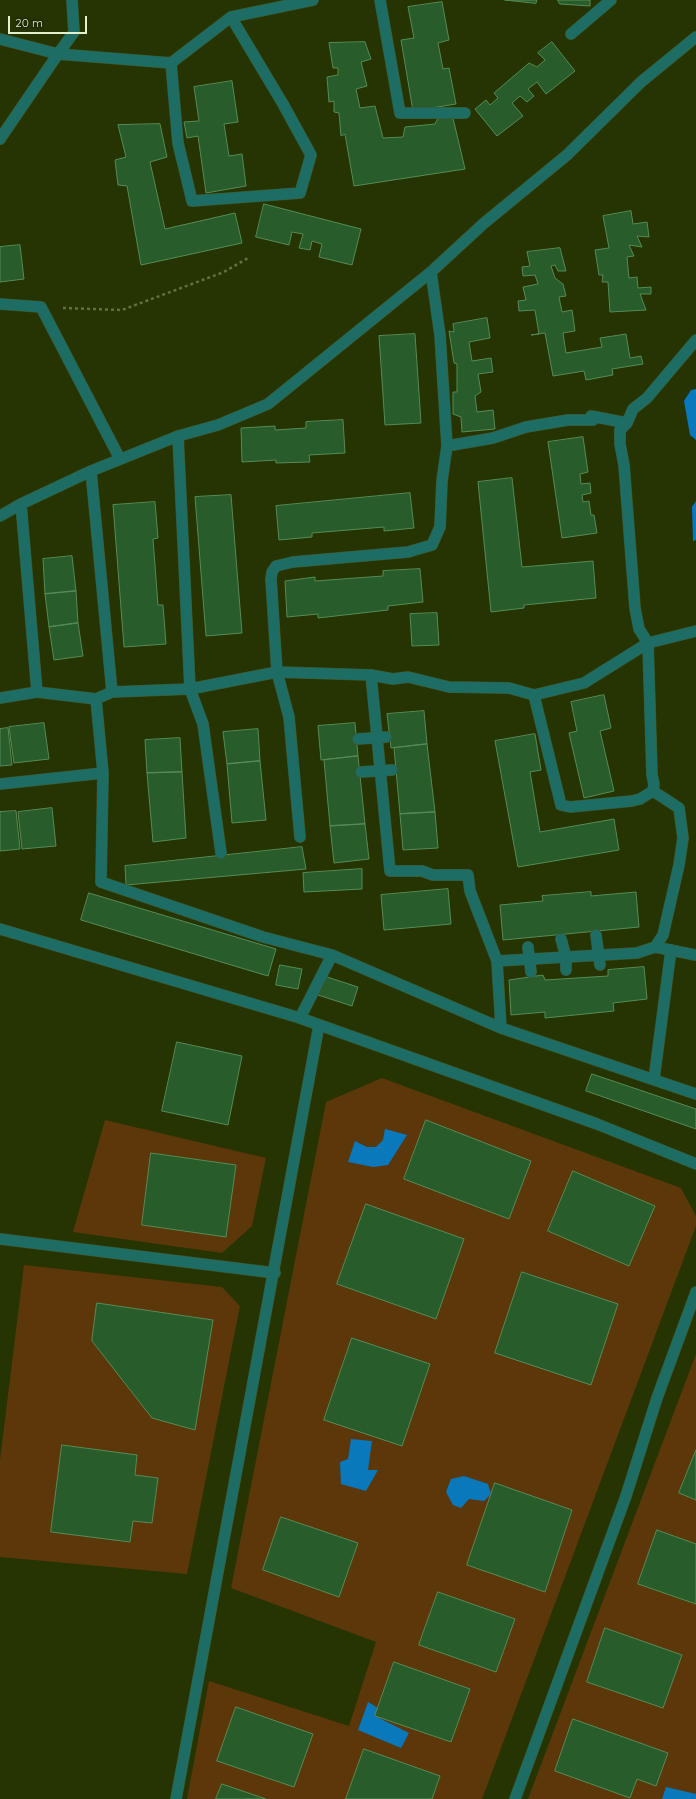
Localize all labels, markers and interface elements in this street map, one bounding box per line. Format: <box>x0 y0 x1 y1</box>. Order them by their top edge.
scale bar <box>10 8 89 34</box>
text: 20 m <box>15 15 43 30</box>

